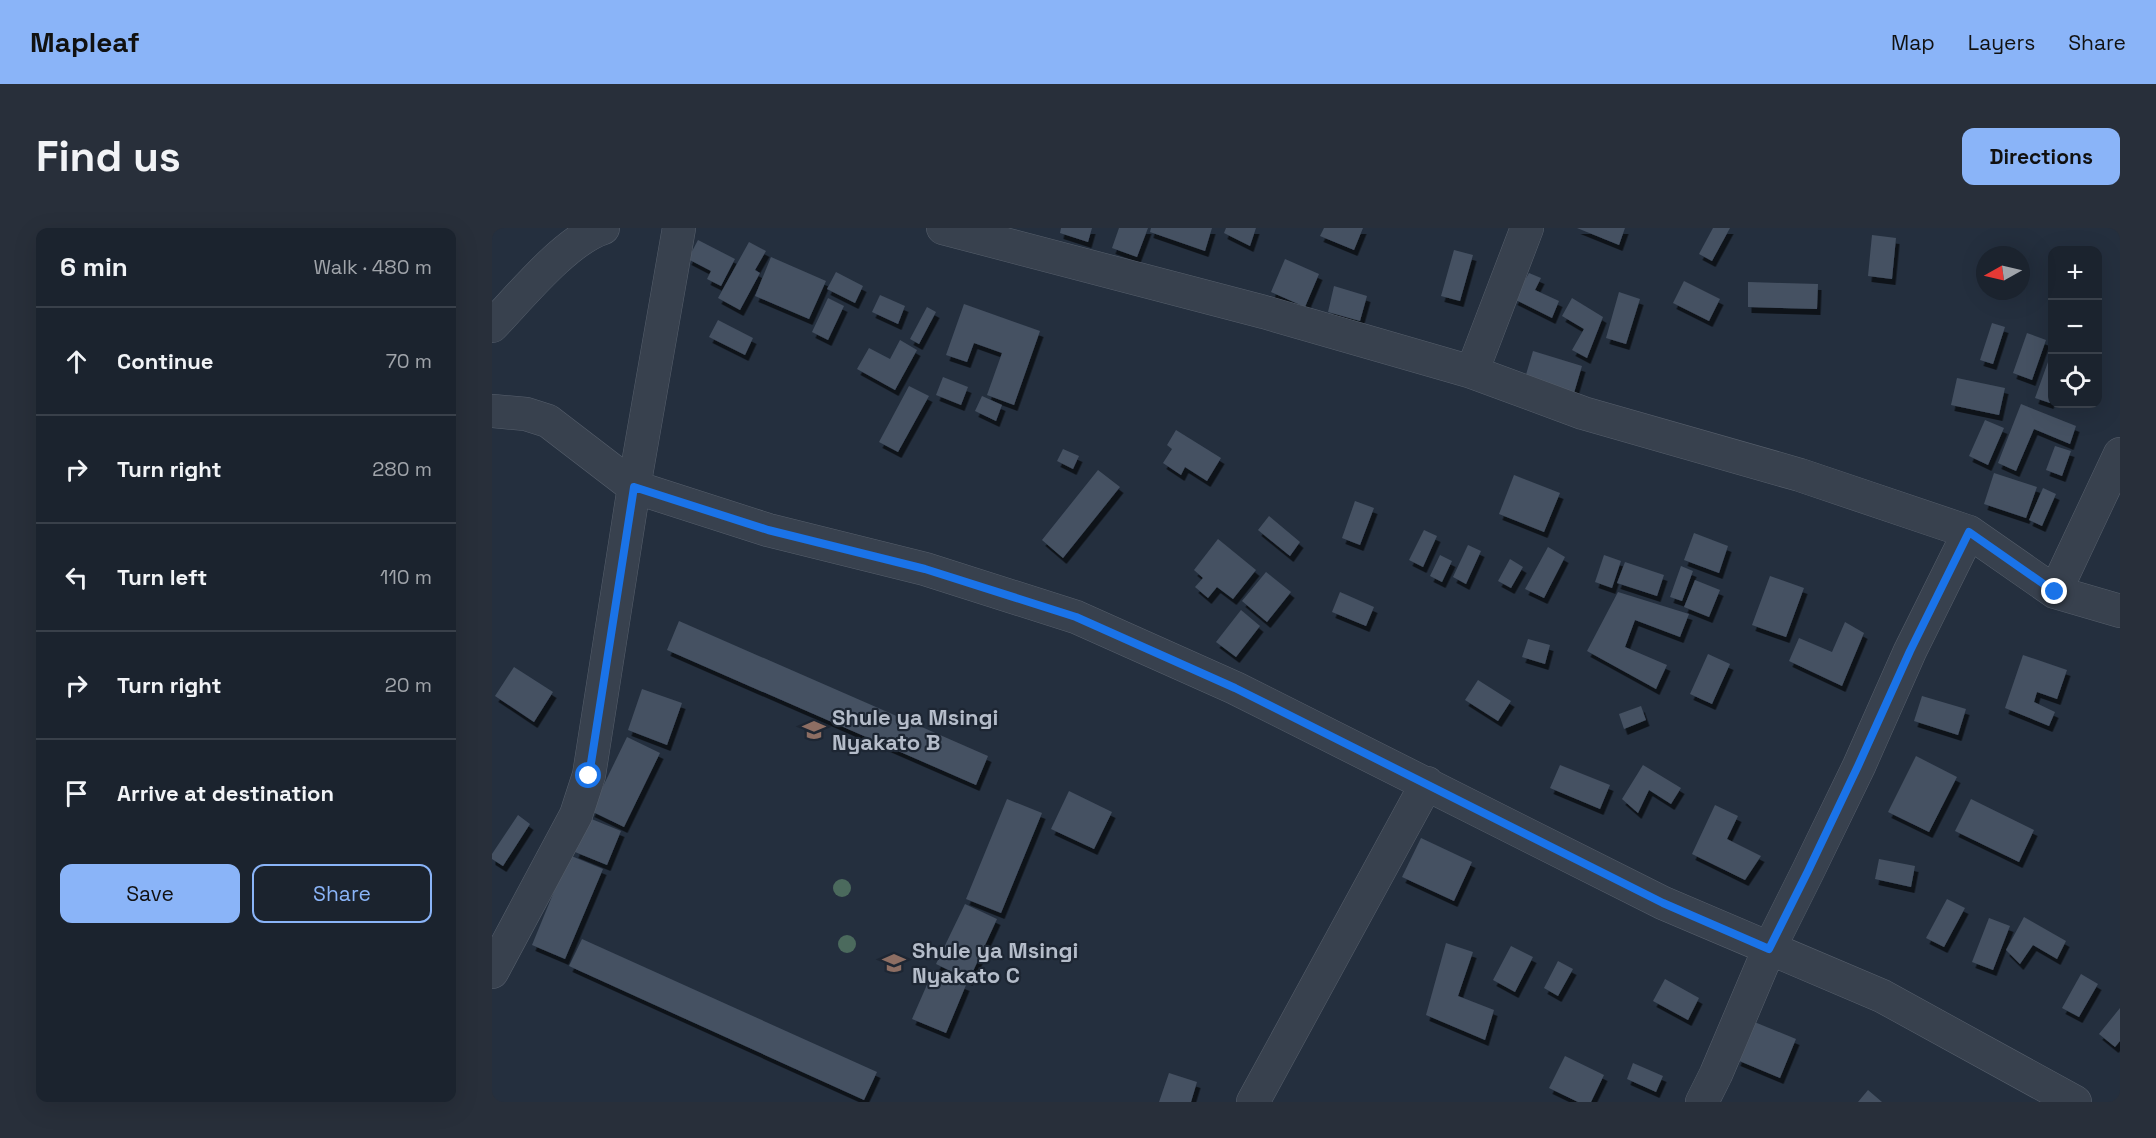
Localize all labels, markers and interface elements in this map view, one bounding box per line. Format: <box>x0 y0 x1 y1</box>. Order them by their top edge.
text: Mapleaf <box>30 24 140 60</box>
text: Map <box>1891 29 1935 56</box>
text: Layers <box>1968 29 2035 56</box>
text: Share <box>2068 29 2126 56</box>
button: Directions <box>1962 128 2120 185</box>
text: Find us <box>36 130 181 183</box>
north arrow <box>1976 246 2030 300</box>
map controls <box>2048 246 2102 408</box>
button: + <box>2048 246 2102 300</box>
text: 6 min <box>60 250 128 284</box>
text: Walk · 480 m <box>313 254 432 280</box>
button: − <box>2048 300 2102 354</box>
icon: ahead <box>60 345 93 378</box>
text: Continue <box>117 347 213 375</box>
text: 70 m <box>386 348 432 374</box>
button: locate <box>2048 354 2102 408</box>
icon: right <box>60 453 93 486</box>
text: Turn right <box>117 455 222 483</box>
text: 280 m <box>372 456 432 482</box>
icon: left <box>60 561 93 594</box>
text: Turn left <box>117 563 207 591</box>
text: 110 m <box>380 564 432 590</box>
route end <box>2041 578 2067 604</box>
icon: right <box>60 669 93 702</box>
text: Turn right <box>117 671 222 699</box>
text: 20 m <box>385 672 432 698</box>
place label: Shule ya Msingi Nyakato B <box>832 703 998 756</box>
school or university icon: Shule ya Msingi Nyakato B <box>801 717 827 743</box>
route start <box>575 762 601 788</box>
icon: arrive <box>60 777 93 810</box>
text: Arrive at destination <box>117 779 334 807</box>
button: Save <box>60 864 240 923</box>
button: Share <box>252 864 432 923</box>
place label: Shule ya Msingi Nyakato C <box>912 936 1078 989</box>
school or university icon: Shule ya Msingi Nyakato C <box>881 950 907 976</box>

